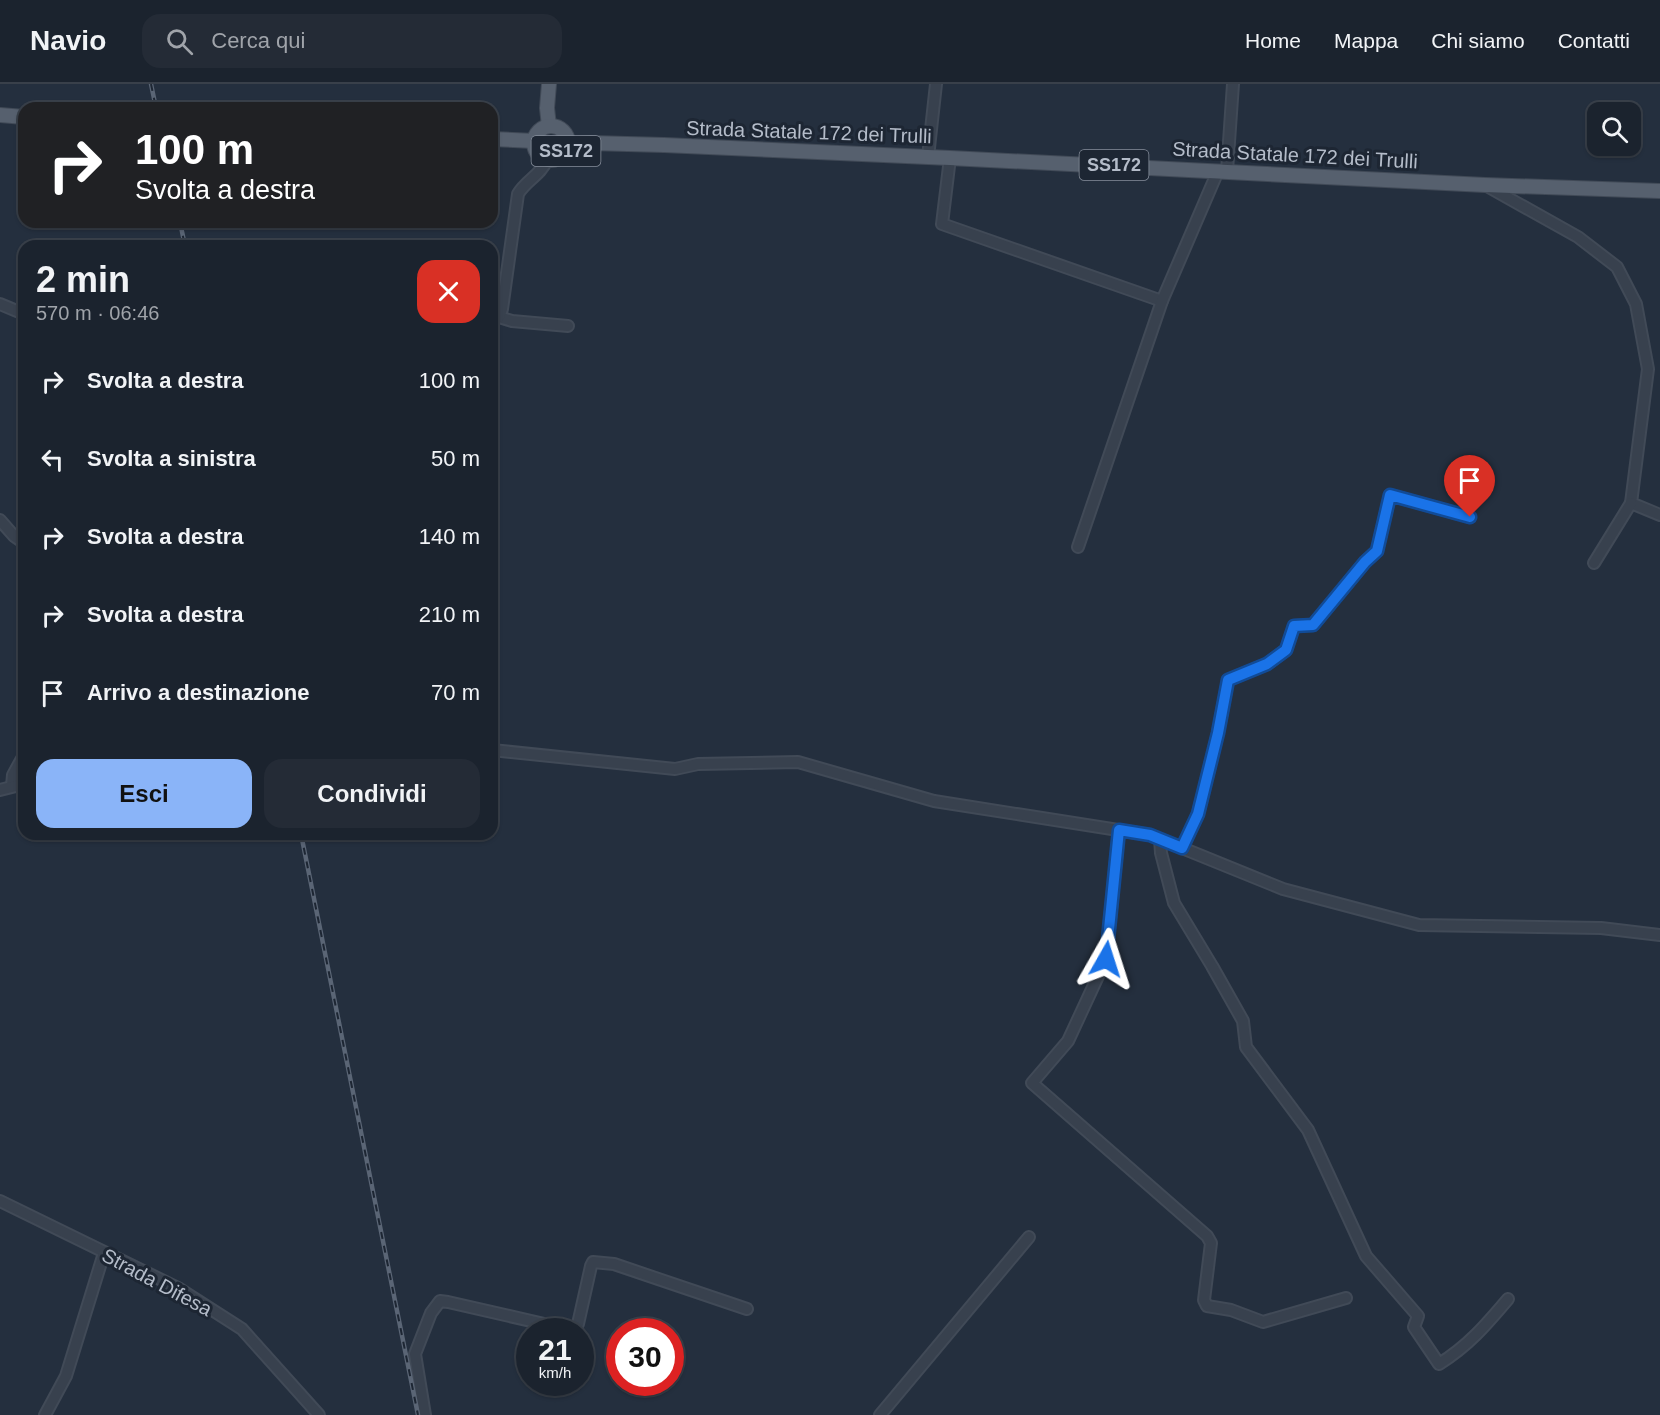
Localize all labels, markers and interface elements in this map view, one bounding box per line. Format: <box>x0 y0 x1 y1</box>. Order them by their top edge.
search box <box>142 14 562 68</box>
text: Navio <box>30 25 106 56</box>
icon: search <box>163 25 196 58</box>
text: Cerca qui <box>211 28 305 53</box>
text: Home <box>1245 29 1301 52</box>
text: Mappa <box>1334 29 1398 52</box>
text: Chi siamo <box>1431 29 1525 52</box>
text: Contatti <box>1558 29 1630 52</box>
map controls <box>1587 102 1641 156</box>
button: search <box>1587 102 1641 156</box>
street label: Strada Statale 172 dei Trulli <box>686 117 932 147</box>
icon: right <box>36 126 114 204</box>
text: 100 m <box>135 126 254 173</box>
road number: SS172 <box>532 136 600 166</box>
street label: Strada Statale 172 dei Trulli <box>1172 138 1418 172</box>
road number: SS172 <box>1080 150 1148 180</box>
text: Svolta a destra <box>135 175 315 205</box>
text: 2 min <box>36 259 130 300</box>
button: close <box>417 260 480 323</box>
text: 570 m · 06:46 <box>36 302 159 324</box>
icon: right <box>36 365 69 398</box>
text: Svolta a destra <box>87 368 244 393</box>
text: 100 m <box>419 368 480 393</box>
icon: left <box>36 443 69 476</box>
text: Svolta a sinistra <box>87 446 256 471</box>
text: 50 m <box>431 446 480 471</box>
pin <box>1444 455 1495 517</box>
icon: arrive <box>1453 464 1486 497</box>
icon: right <box>36 521 69 554</box>
text: Svolta a destra <box>87 524 244 549</box>
text: 140 m <box>419 524 480 549</box>
icon: right <box>36 599 69 632</box>
text: Svolta a destra <box>87 602 244 627</box>
text: 210 m <box>419 602 480 627</box>
icon: arrive <box>36 677 69 710</box>
text: Arrivo a destinazione <box>87 680 310 705</box>
text: 70 m <box>431 680 480 705</box>
button: Esci <box>36 759 252 828</box>
button: Condividi <box>264 759 480 828</box>
position arrow <box>1074 927 1138 991</box>
street label: Strada Difesa <box>98 1244 216 1321</box>
speed limit sign: 30 <box>606 1318 684 1396</box>
text: 21 <box>538 1333 572 1366</box>
text: km/h <box>539 1364 571 1381</box>

